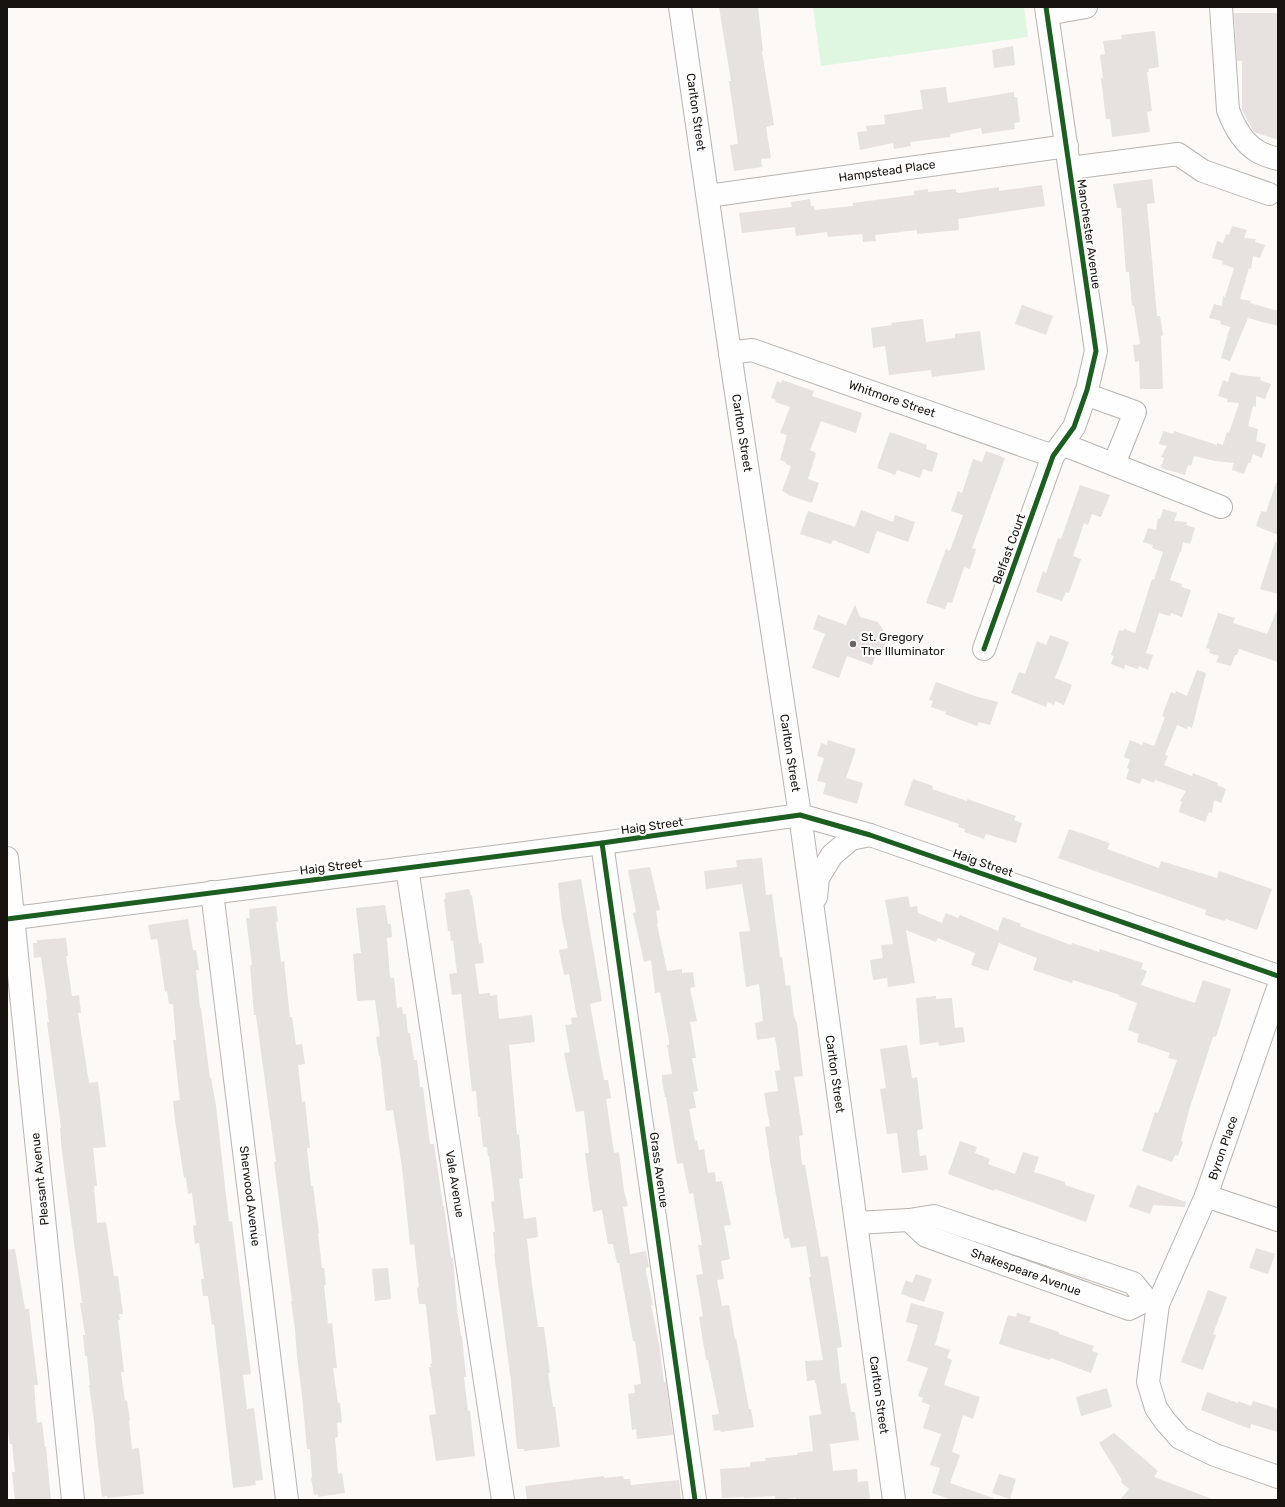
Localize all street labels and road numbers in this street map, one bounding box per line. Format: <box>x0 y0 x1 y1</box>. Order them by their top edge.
street label: Carlton Street <box>684 72 708 152</box>
street label: Hampstead Place <box>838 157 937 185</box>
street label: Manchester Avenue <box>1074 178 1104 290</box>
street label: Whitmore Street <box>847 378 938 421</box>
street label: Carlton Street <box>729 393 755 473</box>
street label: Belfast Court <box>990 512 1028 586</box>
street label: Carlton Street <box>777 713 803 793</box>
street label: Haig Street <box>620 815 684 837</box>
street label: Haig Street <box>951 846 1015 880</box>
street label: Haig Street <box>299 856 363 878</box>
street label: Carlton Street <box>823 1034 847 1114</box>
street label: Byron Place <box>1206 1114 1241 1182</box>
street label: Grass Avenue <box>647 1131 671 1209</box>
street label: Pleasant Avenue <box>28 1132 52 1226</box>
street label: Sherwood Avenue <box>237 1145 263 1247</box>
street label: Vale Avenue <box>443 1149 467 1219</box>
street label: Shakespeare Avenue <box>969 1246 1083 1299</box>
street label: Carlton Street <box>867 1355 891 1435</box>

